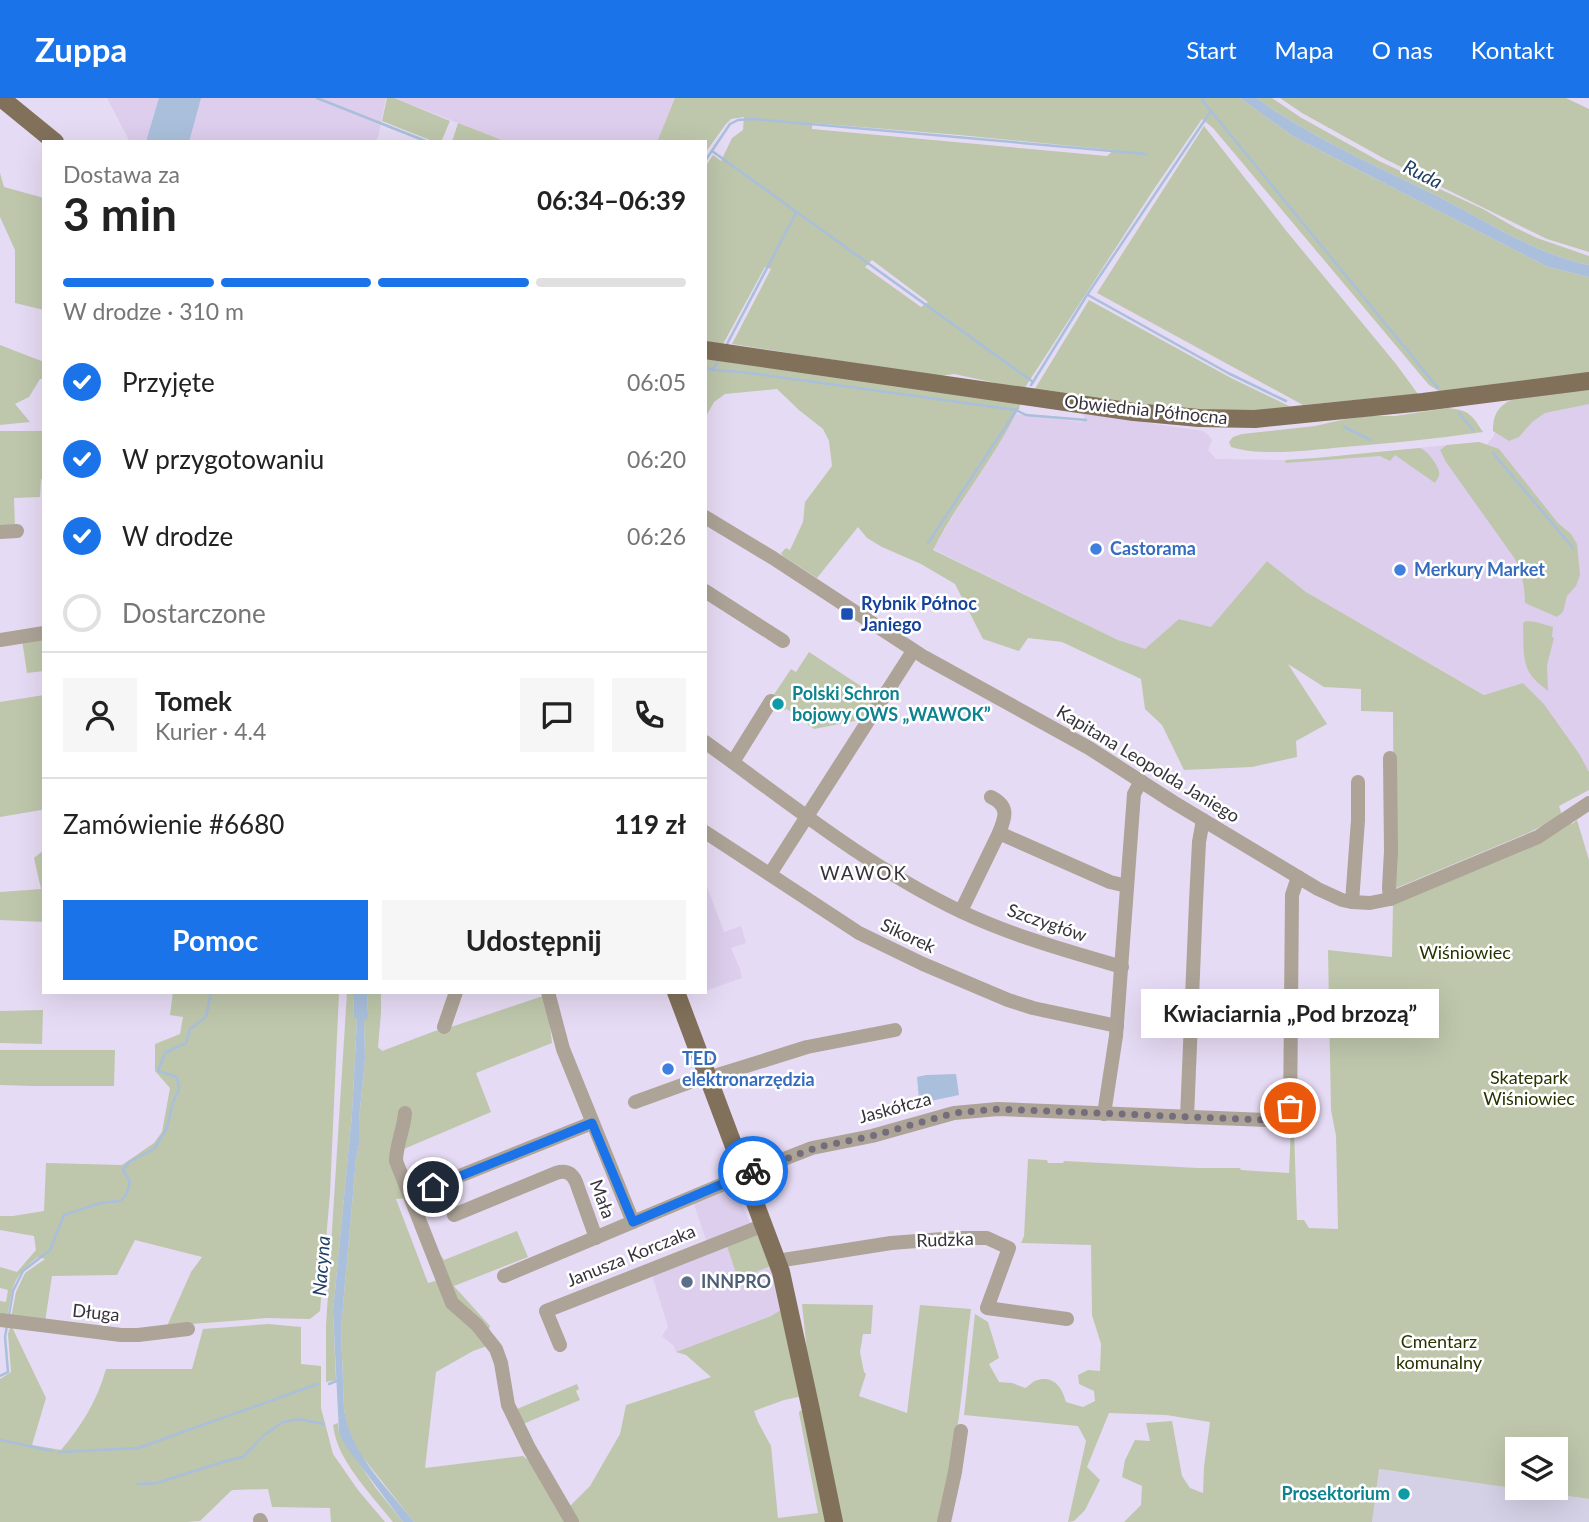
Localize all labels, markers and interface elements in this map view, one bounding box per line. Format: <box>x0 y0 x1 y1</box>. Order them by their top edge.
text: Zuppa <box>35 29 127 69</box>
text: Start <box>1186 35 1237 64</box>
text: Mapa <box>1275 35 1334 64</box>
text: O nas <box>1372 35 1433 64</box>
text: Kontakt <box>1471 35 1554 64</box>
water label: Ruda <box>1400 154 1447 193</box>
text: Dostawa za <box>63 160 180 188</box>
text: 06:34–06:39 <box>537 184 686 216</box>
text: 3 min <box>63 186 177 241</box>
text: W drodze · 310 m <box>63 297 244 325</box>
icon: check <box>63 363 101 401</box>
text: Przyjęte <box>122 366 215 398</box>
text: 06:05 <box>627 368 686 396</box>
street label: Obwiednia Północna <box>1063 389 1229 429</box>
icon: check <box>63 440 101 478</box>
text: W przygotowaniu <box>122 443 324 475</box>
text: 06:20 <box>627 445 686 473</box>
icon: check <box>63 517 101 555</box>
text: W drodze <box>122 520 233 552</box>
text: 06:26 <box>627 522 686 550</box>
place label: Castorama <box>1110 537 1196 559</box>
marker: Castorama <box>1088 541 1104 557</box>
place label: Merkury Market <box>1414 558 1545 580</box>
marker: Merkury Market <box>1392 562 1408 578</box>
place label: Rybnik Północ Janiego <box>861 592 977 635</box>
text: Dostarczone <box>122 597 266 629</box>
marker: Rybnik Północ Janiego <box>839 606 855 622</box>
button: person <box>63 678 137 752</box>
button: chat <box>520 678 594 752</box>
button: phone <box>612 678 686 752</box>
place label: Polski Schron bojowy OWS „WAWOK” <box>792 682 991 725</box>
text: Tomek <box>155 685 232 717</box>
marker: Polski Schron bojowy OWS „WAWOK” <box>770 696 786 712</box>
street label: Kapitana Leopolda Janiego <box>1053 700 1244 827</box>
text: Kurier · 4.4 <box>155 717 266 745</box>
text: Zamówienie #6680 <box>63 808 284 840</box>
text: 119 zł <box>614 808 686 840</box>
district label: WAWOK <box>820 861 908 884</box>
street label: Szczygłów <box>1005 898 1090 946</box>
button: Pomoc <box>63 900 368 980</box>
button: Udostępnij <box>382 900 686 980</box>
street label: Sikorek <box>878 913 940 958</box>
park label: Wiśniowiec <box>1419 941 1511 963</box>
callout: Kwiaciarnia „Pod brzozą” <box>1141 989 1439 1038</box>
text: Kwiaciarnia „Pod brzozą” <box>1163 999 1417 1027</box>
place label: TED elektronarzędzia <box>682 1047 815 1090</box>
marker: TED elektronarzędzia <box>660 1061 676 1077</box>
park label: Skatepark Wiśniowiec <box>1483 1066 1575 1109</box>
pin <box>1260 1078 1320 1138</box>
street label: Jaskółcza <box>856 1087 933 1127</box>
icon: bag <box>1271 1089 1309 1127</box>
courier <box>718 1136 788 1206</box>
icon: bike <box>734 1152 772 1190</box>
pin <box>403 1157 463 1217</box>
icon: home <box>414 1168 452 1206</box>
street label: Mała <box>586 1176 620 1221</box>
street label: Janusza Korczaka <box>563 1219 698 1291</box>
street label: Rudzka <box>916 1227 974 1251</box>
water label: Nacyna <box>307 1235 334 1297</box>
place label: INNPRO <box>701 1270 771 1292</box>
marker: INNPRO <box>679 1274 695 1290</box>
street label: Długa <box>71 1299 121 1325</box>
park label: Cmentarz komunalny <box>1396 1330 1483 1373</box>
map controls <box>1505 1437 1568 1500</box>
button: layers <box>1505 1437 1568 1500</box>
place label: Prosektorium <box>1282 1482 1390 1504</box>
marker: Prosektorium <box>1396 1486 1412 1502</box>

